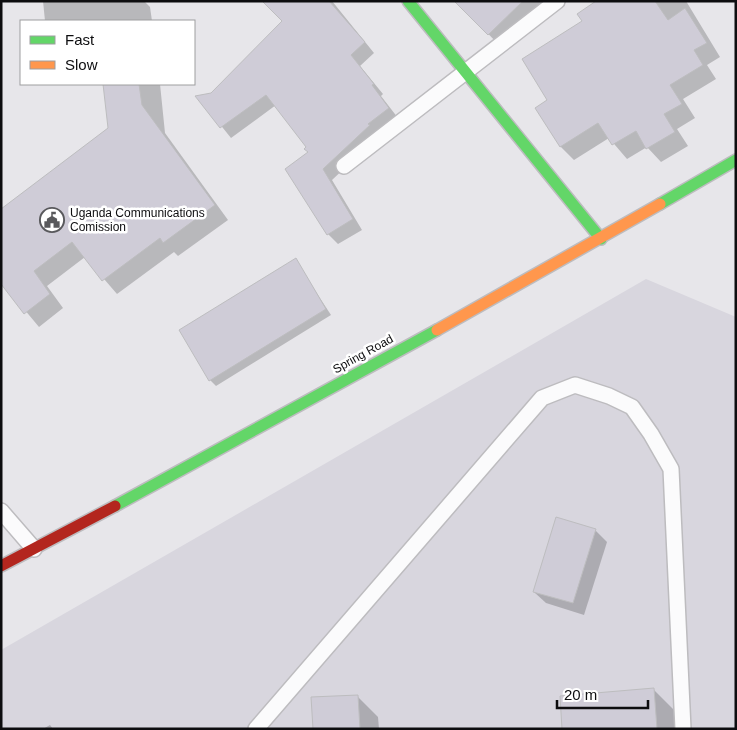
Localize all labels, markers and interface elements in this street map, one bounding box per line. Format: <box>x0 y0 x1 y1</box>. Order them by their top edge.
legend <box>20 20 195 85</box>
text: Fast <box>65 31 95 48</box>
text: Slow <box>65 56 98 73</box>
place label: Uganda Communications Comission <box>70 206 205 234</box>
public building icon: Uganda Communications Comission <box>39 207 65 233</box>
street label: Spring Road <box>330 332 396 376</box>
scale bar <box>557 678 648 710</box>
text: 20 m <box>564 686 597 703</box>

